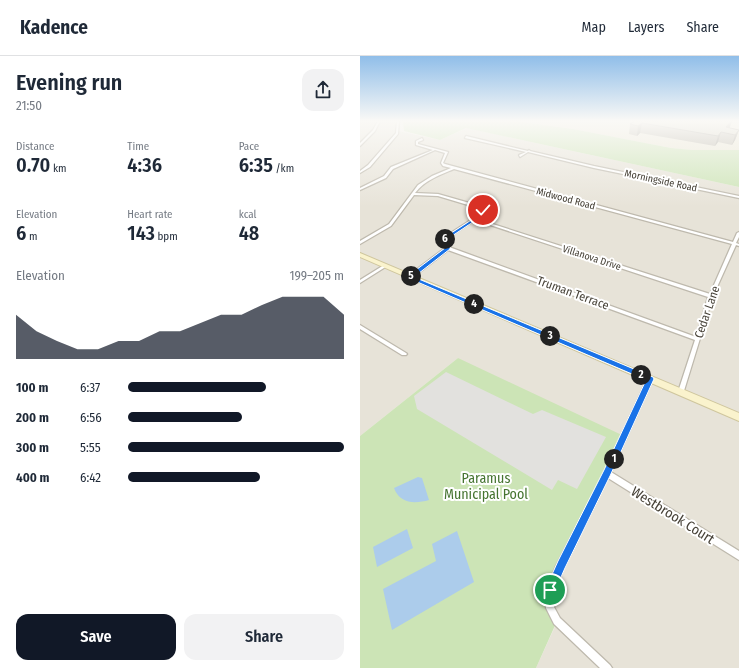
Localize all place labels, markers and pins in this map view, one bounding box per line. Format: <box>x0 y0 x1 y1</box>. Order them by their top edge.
pin <box>466 193 500 227</box>
pin: 6 <box>435 229 455 249</box>
pin: 5 <box>401 266 421 286</box>
pin: 4 <box>464 294 484 314</box>
pin: 3 <box>540 326 560 346</box>
pin: 2 <box>631 365 651 385</box>
pin: 1 <box>604 449 624 469</box>
pin <box>533 573 567 607</box>

